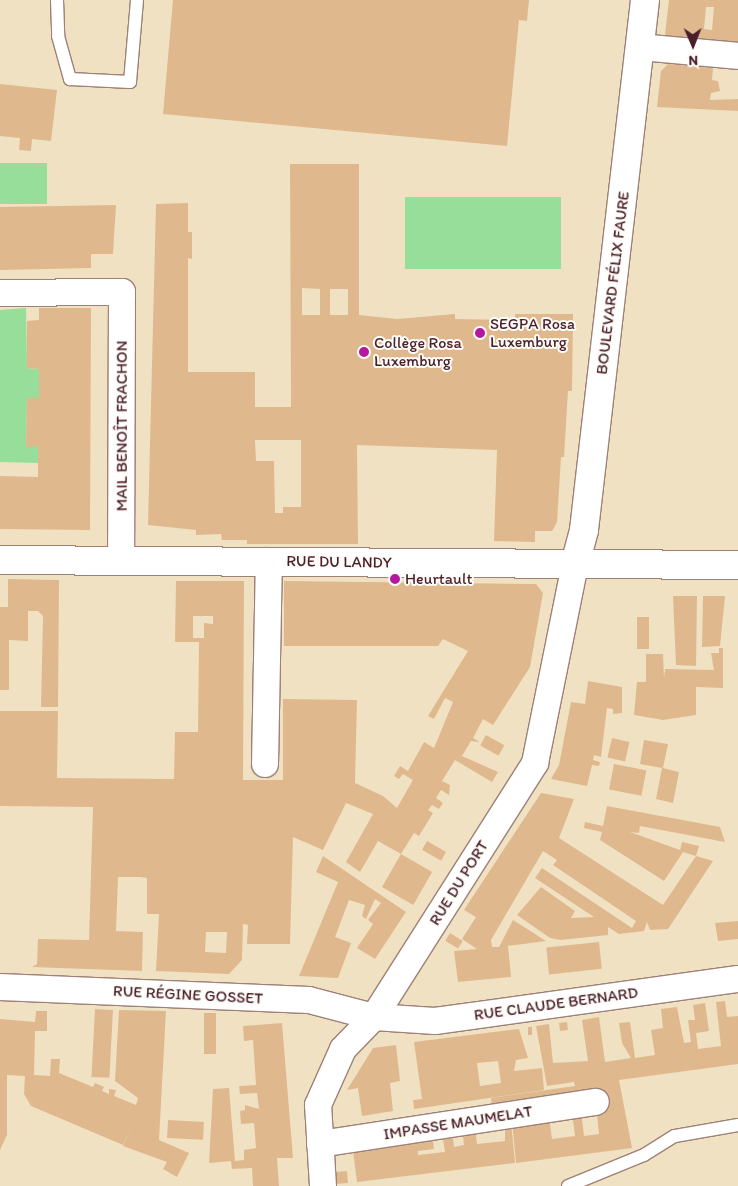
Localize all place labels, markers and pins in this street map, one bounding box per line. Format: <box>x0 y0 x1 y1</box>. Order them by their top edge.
place label: SEGPA Rosa Luxemburg <box>490 314 575 352</box>
marker: SEGPA Rosa Luxemburg <box>474 327 486 339</box>
place label: Collège Rosa Luxemburg <box>374 333 461 371</box>
marker: Collège Rosa Luxemburg <box>358 346 370 358</box>
place label: Heurtault <box>405 569 472 589</box>
marker: Heurtault <box>389 573 401 585</box>

